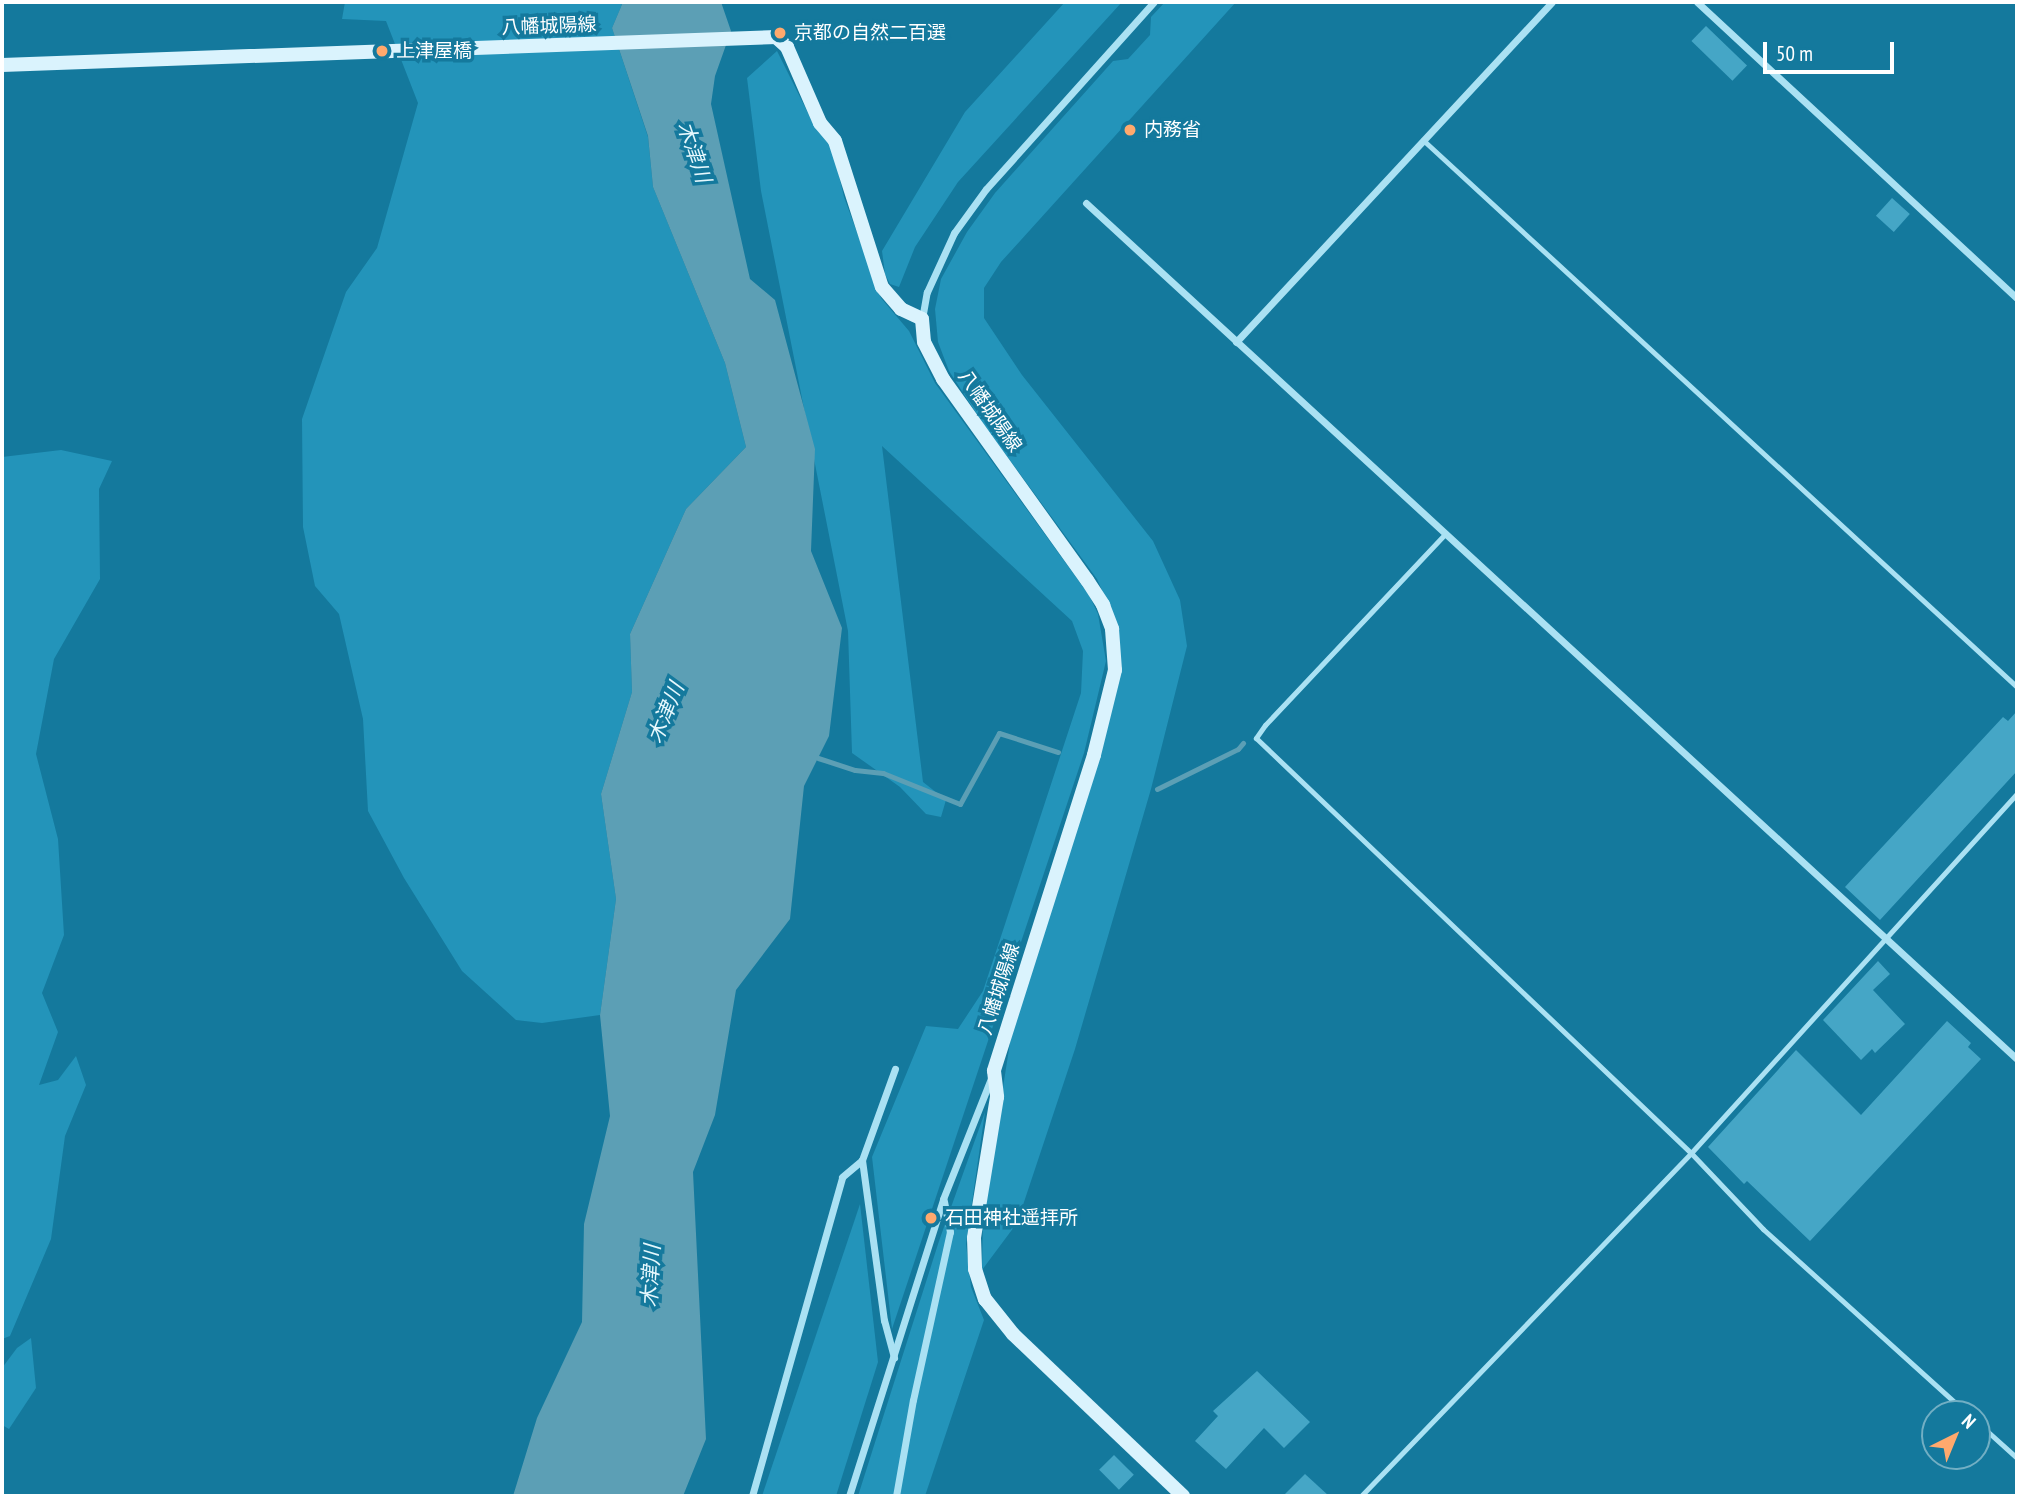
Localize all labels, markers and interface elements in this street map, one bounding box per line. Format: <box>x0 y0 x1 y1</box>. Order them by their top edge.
street label: 八幡城陽線 <box>501 13 597 39</box>
place label: 京都の自然二百選 <box>794 22 946 44</box>
marker: 京都の自然二百選 <box>772 25 788 41</box>
scale bar <box>1767 28 1898 72</box>
place label: 上津屋橋 <box>396 40 472 62</box>
text: 50 m <box>1776 40 1813 67</box>
marker: 上津屋橋 <box>374 43 390 59</box>
water label: 木津川 <box>672 118 716 186</box>
place label: 内務省 <box>1144 119 1201 141</box>
marker: 内務省 <box>1122 122 1138 138</box>
street label: 八幡城陽線 <box>953 366 1027 456</box>
water label: 木津川 <box>643 679 689 747</box>
street label: 八幡城陽線 <box>973 940 1025 1038</box>
place label: 石田神社遥拝所 <box>945 1207 1078 1229</box>
marker: 石田神社遥拝所 <box>923 1210 939 1226</box>
water label: 木津川 <box>637 1244 665 1308</box>
north arrow <box>1921 1400 1991 1470</box>
text: N <box>1957 1409 1981 1433</box>

